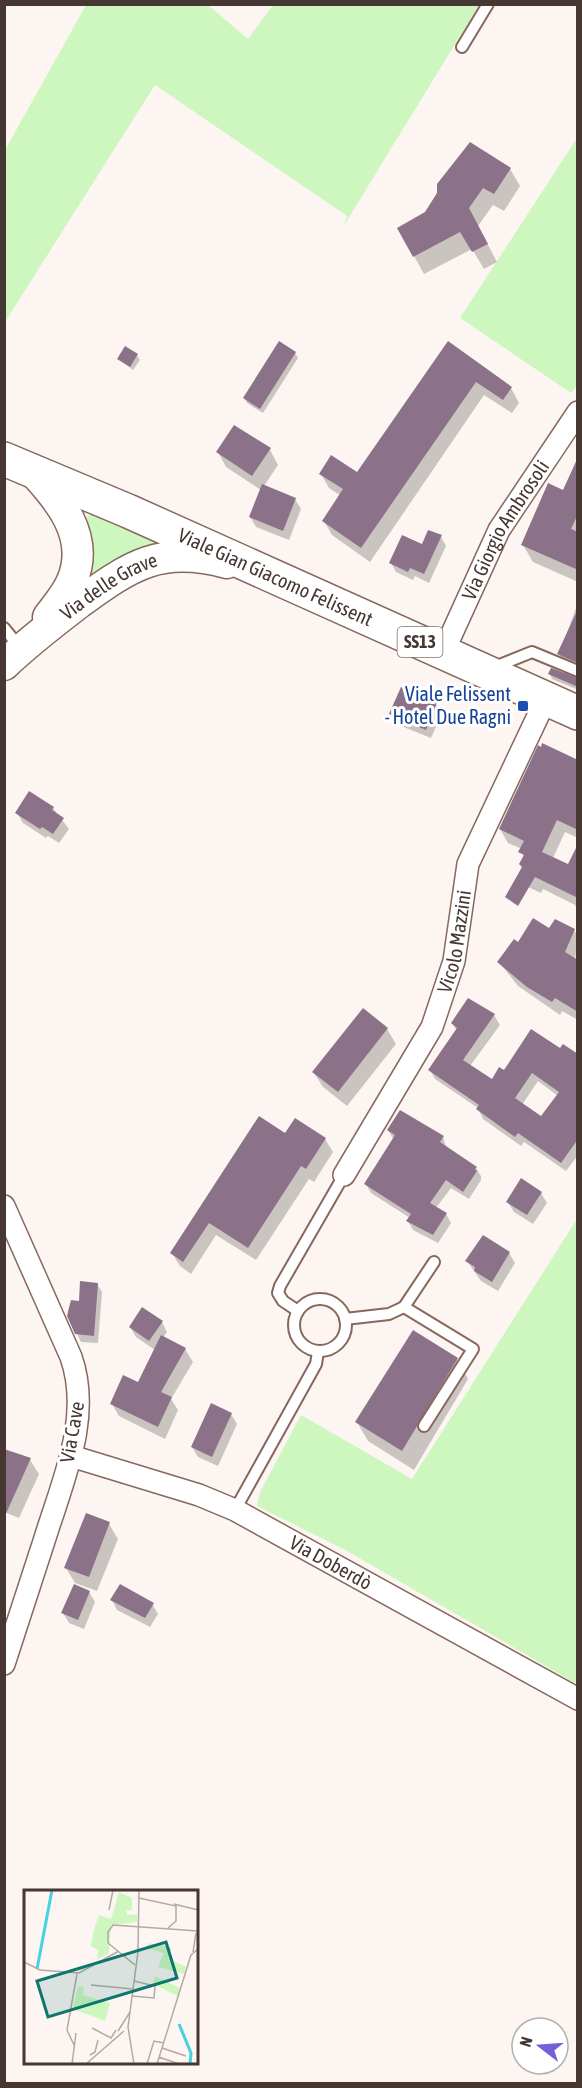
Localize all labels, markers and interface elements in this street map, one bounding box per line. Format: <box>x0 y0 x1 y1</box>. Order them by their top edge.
street label: Via Giorgio Ambrosoli <box>457 456 553 603</box>
street label: Viale Gian Giacomo Felissent <box>175 523 377 630</box>
street label: Via delle Grave <box>55 548 160 624</box>
road number: SS13 <box>398 627 442 657</box>
place label: Viale Felissent - Hotel Due Ragni <box>385 682 511 728</box>
marker: Viale Felissent - Hotel Due Ragni <box>516 699 530 713</box>
street label: Vicolo Mazzini <box>432 889 475 996</box>
street label: Via Cave <box>55 1399 88 1464</box>
street label: Via Doberdò <box>286 1530 376 1594</box>
inset map <box>24 1890 198 2064</box>
north arrow <box>510 2016 570 2076</box>
text: N <box>516 2034 536 2049</box>

